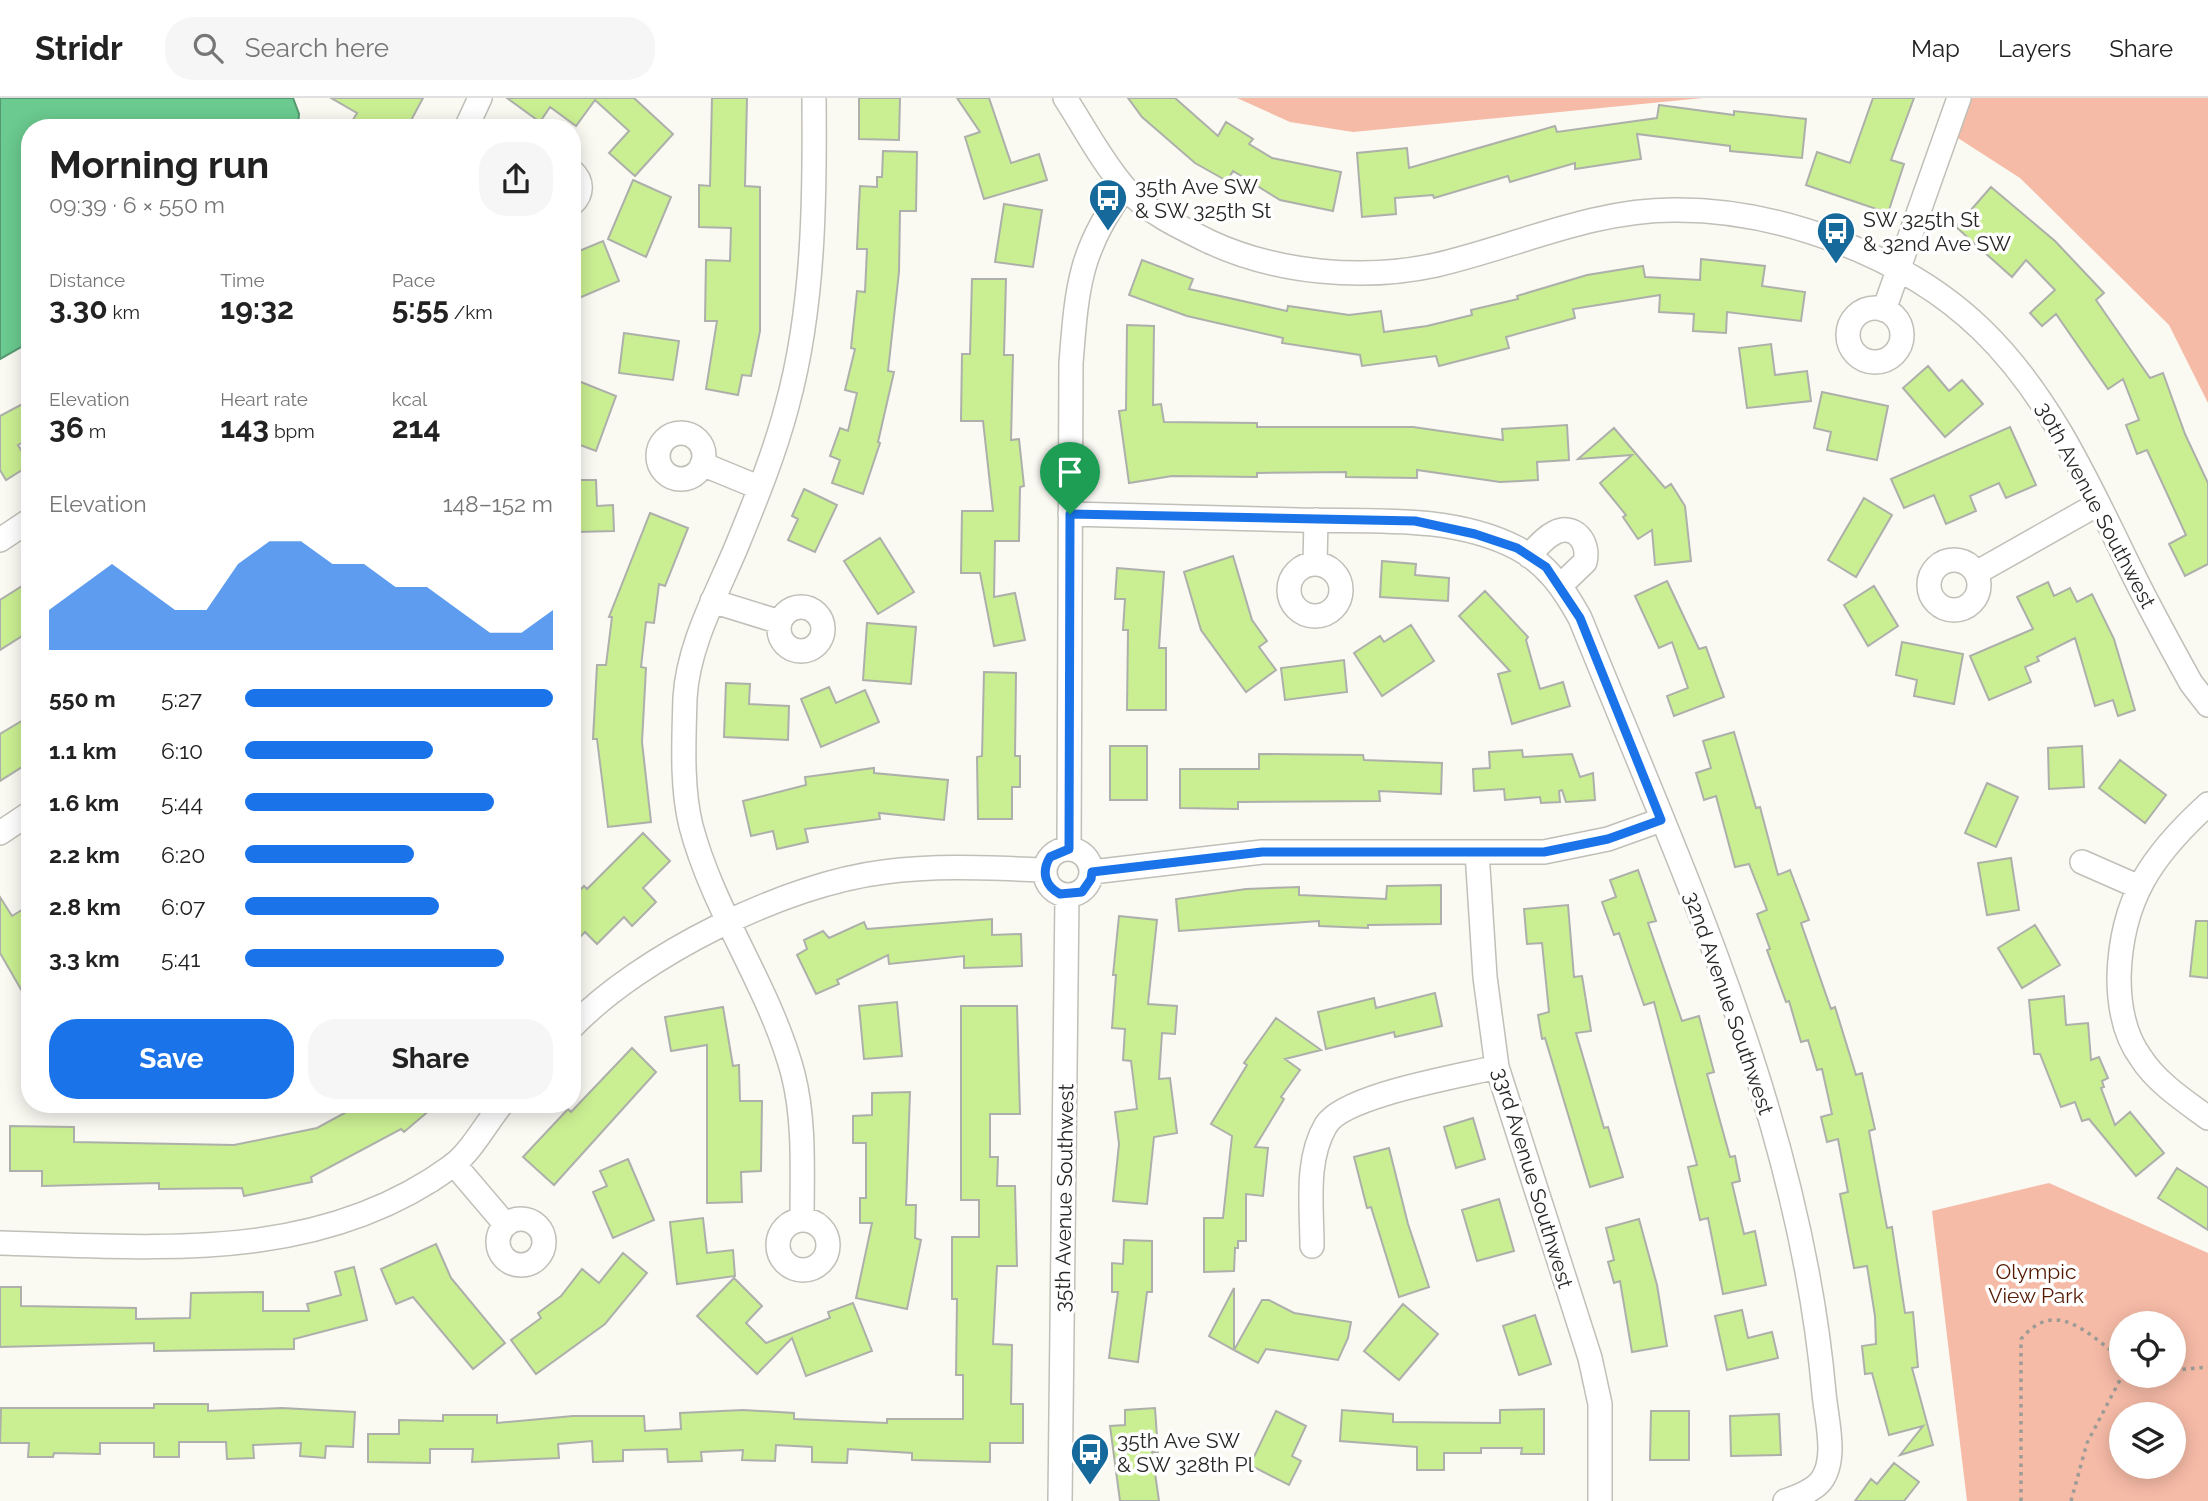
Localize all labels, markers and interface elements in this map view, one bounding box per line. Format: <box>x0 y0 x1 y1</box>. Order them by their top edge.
search box <box>165 17 655 80</box>
text: Stridr <box>35 29 123 68</box>
icon: search <box>189 29 227 67</box>
text: Search here <box>245 33 389 63</box>
text: Map <box>1911 34 1960 63</box>
text: Layers <box>1998 34 2071 63</box>
text: Share <box>2109 34 2173 63</box>
text: Morning run <box>49 142 269 187</box>
button: share <box>479 142 553 216</box>
place label: 35th Ave SW & SW 325th St <box>1135 174 1271 223</box>
bus stop icon: 35th Ave SW & SW 325th St <box>1087 177 1129 232</box>
text: 09:39 · 6 × 550 m <box>49 191 225 218</box>
place label: SW 325th St & 32nd Ave SW <box>1863 207 2011 256</box>
bus stop icon: SW 325th St & 32nd Ave SW <box>1815 210 1857 265</box>
text: Distance <box>49 269 125 291</box>
text: Time <box>220 269 265 291</box>
text: Pace <box>392 269 435 291</box>
text: 3.30 <box>49 291 108 326</box>
text: 19:32 <box>220 291 294 326</box>
text: 5:55 <box>392 291 449 326</box>
text: km <box>108 301 140 323</box>
text: /km <box>449 301 493 323</box>
text: Elevation <box>49 388 130 410</box>
text: Heart rate <box>220 388 308 410</box>
text: kcal <box>392 388 427 410</box>
street label: 30th Avenue Southwest <box>2031 398 2161 612</box>
text: 36 <box>49 410 84 445</box>
text: 143 <box>220 410 269 445</box>
text: 214 <box>392 410 441 445</box>
text: m <box>84 420 106 442</box>
text: bpm <box>269 420 315 442</box>
pin <box>1040 442 1100 514</box>
icon: arrive <box>1051 453 1089 491</box>
text: Elevation <box>49 490 147 517</box>
text: 148–152 m <box>443 490 553 517</box>
text: 550 m <box>49 685 116 712</box>
text: 5:27 <box>161 685 202 712</box>
text: 1.1 km <box>49 737 117 764</box>
text: 6:10 <box>161 737 203 764</box>
text: 1.6 km <box>49 789 119 816</box>
text: 5:44 <box>161 789 203 816</box>
text: 2.2 km <box>49 841 120 868</box>
text: 6:20 <box>161 841 205 868</box>
street label: 32nd Avenue Southwest <box>1679 888 1779 1118</box>
text: 2.8 km <box>49 893 121 920</box>
text: 6:07 <box>161 893 205 920</box>
text: 3.3 km <box>49 945 120 972</box>
text: 5:41 <box>161 945 200 972</box>
button: Save <box>49 1019 294 1099</box>
button: Share <box>308 1019 553 1099</box>
street label: 33rd Avenue Southwest <box>1488 1065 1578 1291</box>
street label: 35th Avenue Southwest <box>1050 1083 1078 1313</box>
park label: Olympic View Park <box>1988 1259 2084 1308</box>
map controls <box>2109 1311 2186 1479</box>
button: locate <box>2109 1311 2186 1388</box>
button: layers <box>2109 1402 2186 1479</box>
place label: 35th Ave SW & SW 328th Pl <box>1117 1428 1254 1477</box>
bus stop icon: 35th Ave SW & SW 328th Pl <box>1069 1431 1111 1486</box>

